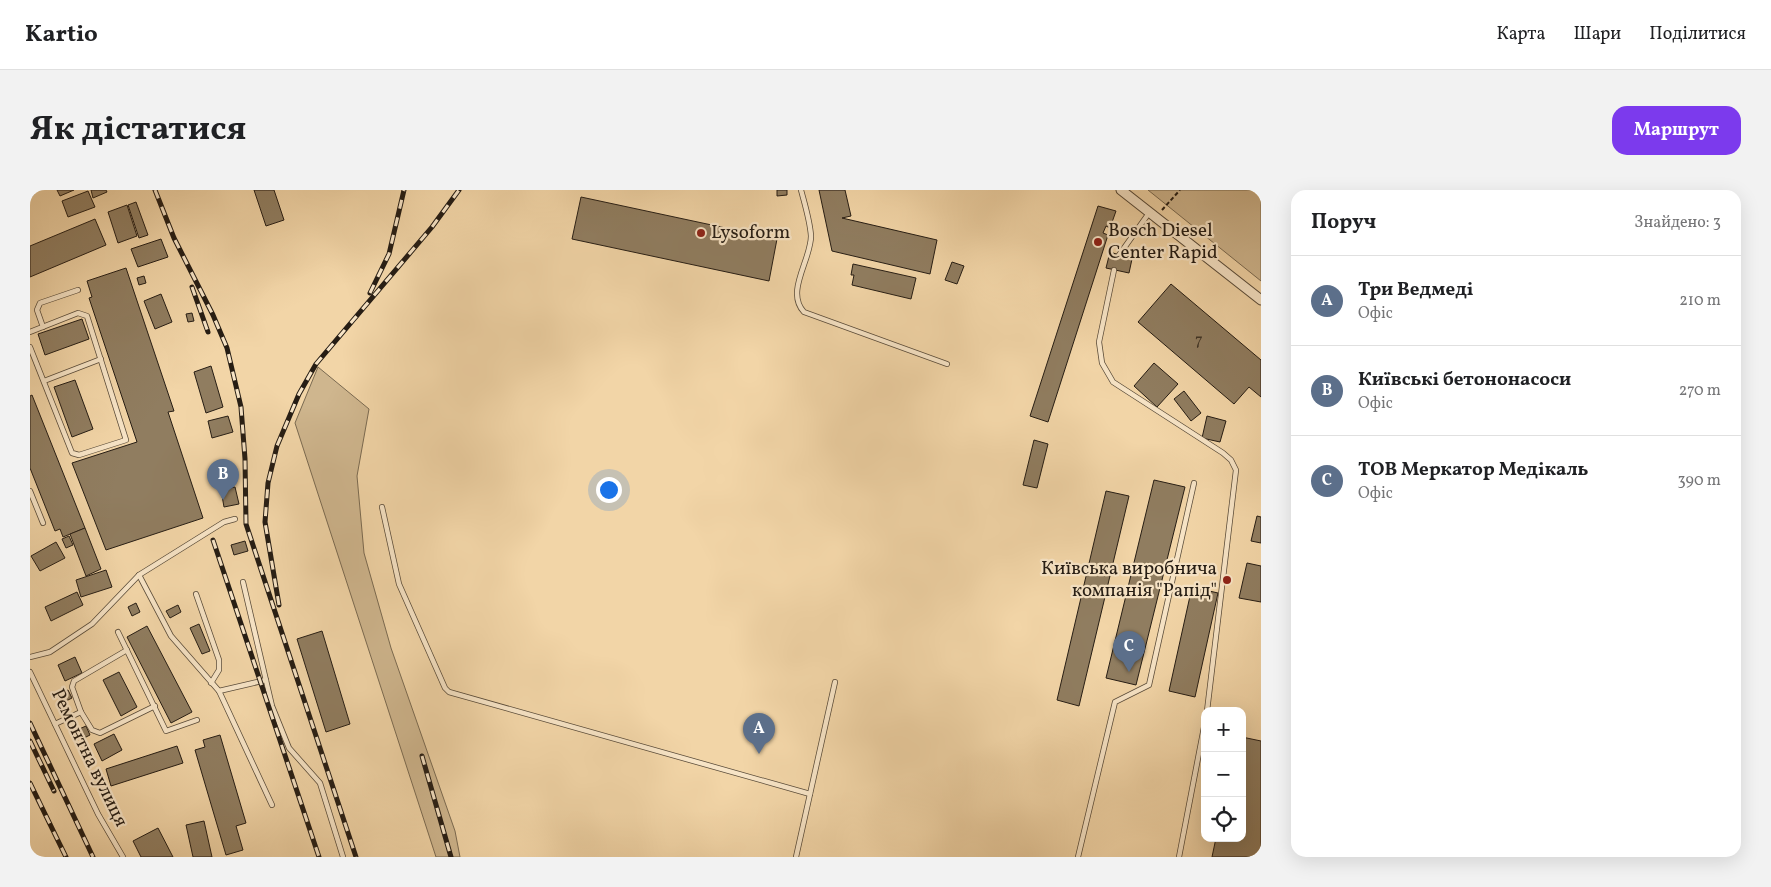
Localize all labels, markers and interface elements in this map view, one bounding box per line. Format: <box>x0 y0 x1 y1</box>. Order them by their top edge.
text: Kartio <box>25 18 98 52</box>
text: Карта <box>1497 22 1545 47</box>
text: Шари <box>1573 22 1621 47</box>
text: Поділитися <box>1649 22 1746 47</box>
text: Як дістатися <box>30 106 246 154</box>
button: Маршрут <box>1612 106 1741 155</box>
text: Поруч <box>1311 208 1376 237</box>
text: Знайдено: 3 <box>1634 212 1721 234</box>
place label: Bosch Diesel Center Rapid <box>1108 218 1218 266</box>
place label: Lysoform <box>711 220 790 246</box>
marker: Lysoform <box>695 227 707 239</box>
marker: Bosch Diesel Center Rapid <box>1092 236 1104 248</box>
text: Три Ведмеді <box>1358 277 1474 303</box>
text: A <box>1321 290 1333 312</box>
text: 210 m <box>1679 290 1721 312</box>
text: Офіс <box>1358 303 1393 325</box>
house number: 7 <box>1195 330 1203 352</box>
text: Київські бетононасоси <box>1358 367 1571 393</box>
text: B <box>1322 380 1332 402</box>
text: 270 m <box>1679 380 1721 402</box>
text: Офіс <box>1358 393 1393 415</box>
text: ТОВ Меркатор Медікаль <box>1358 457 1588 483</box>
pin: B <box>207 459 239 500</box>
text: C <box>1322 470 1332 492</box>
text: 390 m <box>1678 470 1721 492</box>
your location <box>596 477 622 503</box>
text: Офіс <box>1358 483 1393 505</box>
place label: Київська виробнича компанія "Рапід" <box>1041 556 1217 604</box>
marker: Київська виробнича компанія "Рапід" <box>1221 574 1233 586</box>
pin: C <box>1113 631 1145 672</box>
street label: Ремонтна вулиця <box>44 685 134 832</box>
map controls <box>1201 707 1246 842</box>
button: + <box>1201 707 1246 752</box>
pin: A <box>743 713 775 754</box>
button: − <box>1201 752 1246 797</box>
button: locate <box>1201 797 1246 842</box>

